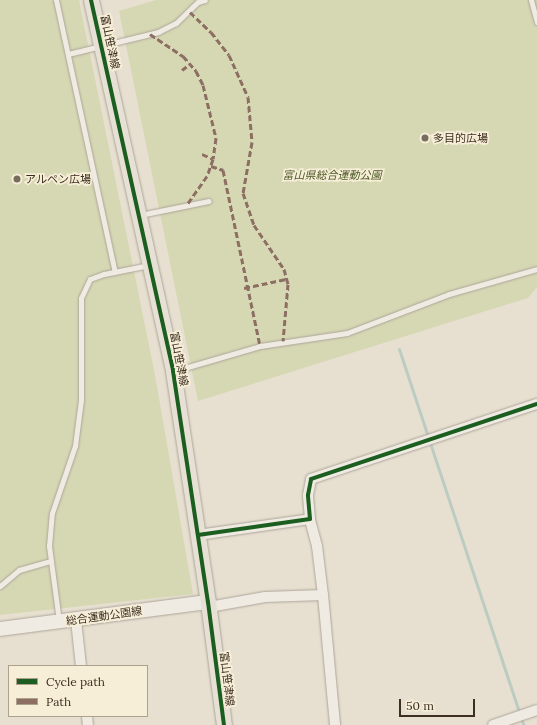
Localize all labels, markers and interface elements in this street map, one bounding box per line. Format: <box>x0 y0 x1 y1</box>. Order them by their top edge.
street label: 富山笹津線 <box>98 14 122 70</box>
place label: 多目的広場 <box>433 131 488 145</box>
marker: 多目的広場 <box>420 133 430 143</box>
park label: 富山県総合運動公園 <box>283 168 381 182</box>
place label: アルペン広場 <box>25 172 91 186</box>
marker: アルペン広場 <box>12 174 22 184</box>
street label: 富山笹津線 <box>167 331 191 387</box>
street label: 総合運動公園線 <box>65 604 143 628</box>
street label: 富山笹津線 <box>217 651 237 707</box>
legend <box>8 665 148 717</box>
text: Cycle path <box>46 674 105 689</box>
scale bar <box>401 691 477 717</box>
text: Path <box>46 694 71 709</box>
text: 50 m <box>406 698 434 713</box>

